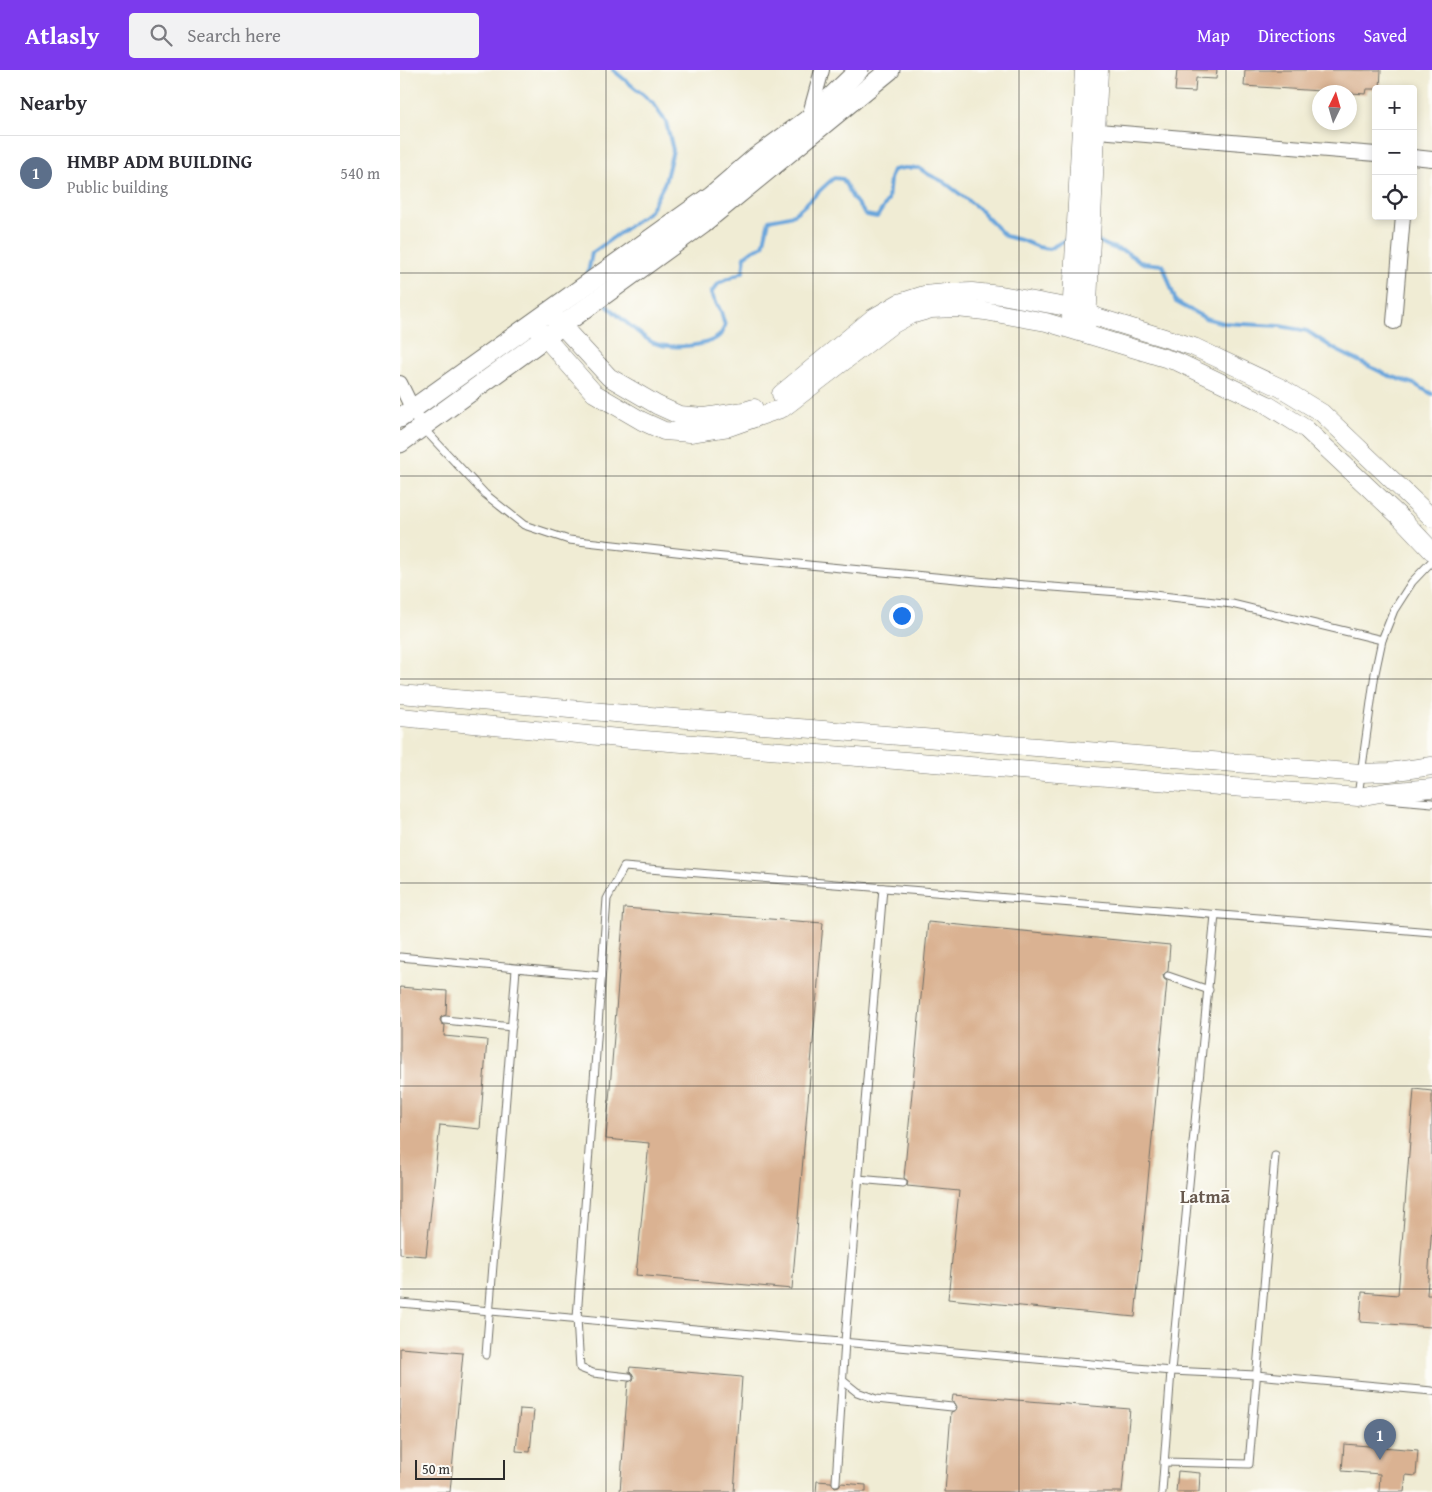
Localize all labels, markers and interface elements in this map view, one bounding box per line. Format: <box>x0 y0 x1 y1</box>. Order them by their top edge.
search box <box>129 13 479 58</box>
text: Atlasly <box>25 18 99 53</box>
icon: search <box>147 21 175 49</box>
text: Search here <box>187 21 281 49</box>
text: Map <box>1197 22 1230 49</box>
text: Directions <box>1258 22 1335 49</box>
text: Saved <box>1363 22 1407 49</box>
north arrow <box>1312 85 1357 130</box>
map controls <box>1372 85 1417 220</box>
button: + <box>1372 85 1417 130</box>
text: Nearby <box>20 87 87 118</box>
button: − <box>1372 130 1417 175</box>
text: HMBP ADM BUILDING <box>67 147 252 175</box>
text: 1 <box>32 161 40 185</box>
text: 540 m <box>340 161 380 185</box>
text: Public building <box>67 175 168 199</box>
button: locate <box>1372 175 1417 220</box>
your location <box>889 603 915 629</box>
district label: Latmā <box>1180 1183 1231 1210</box>
pin: 1 <box>1364 1419 1396 1460</box>
scale bar <box>415 1457 505 1480</box>
text: 50 m <box>422 1459 450 1479</box>

